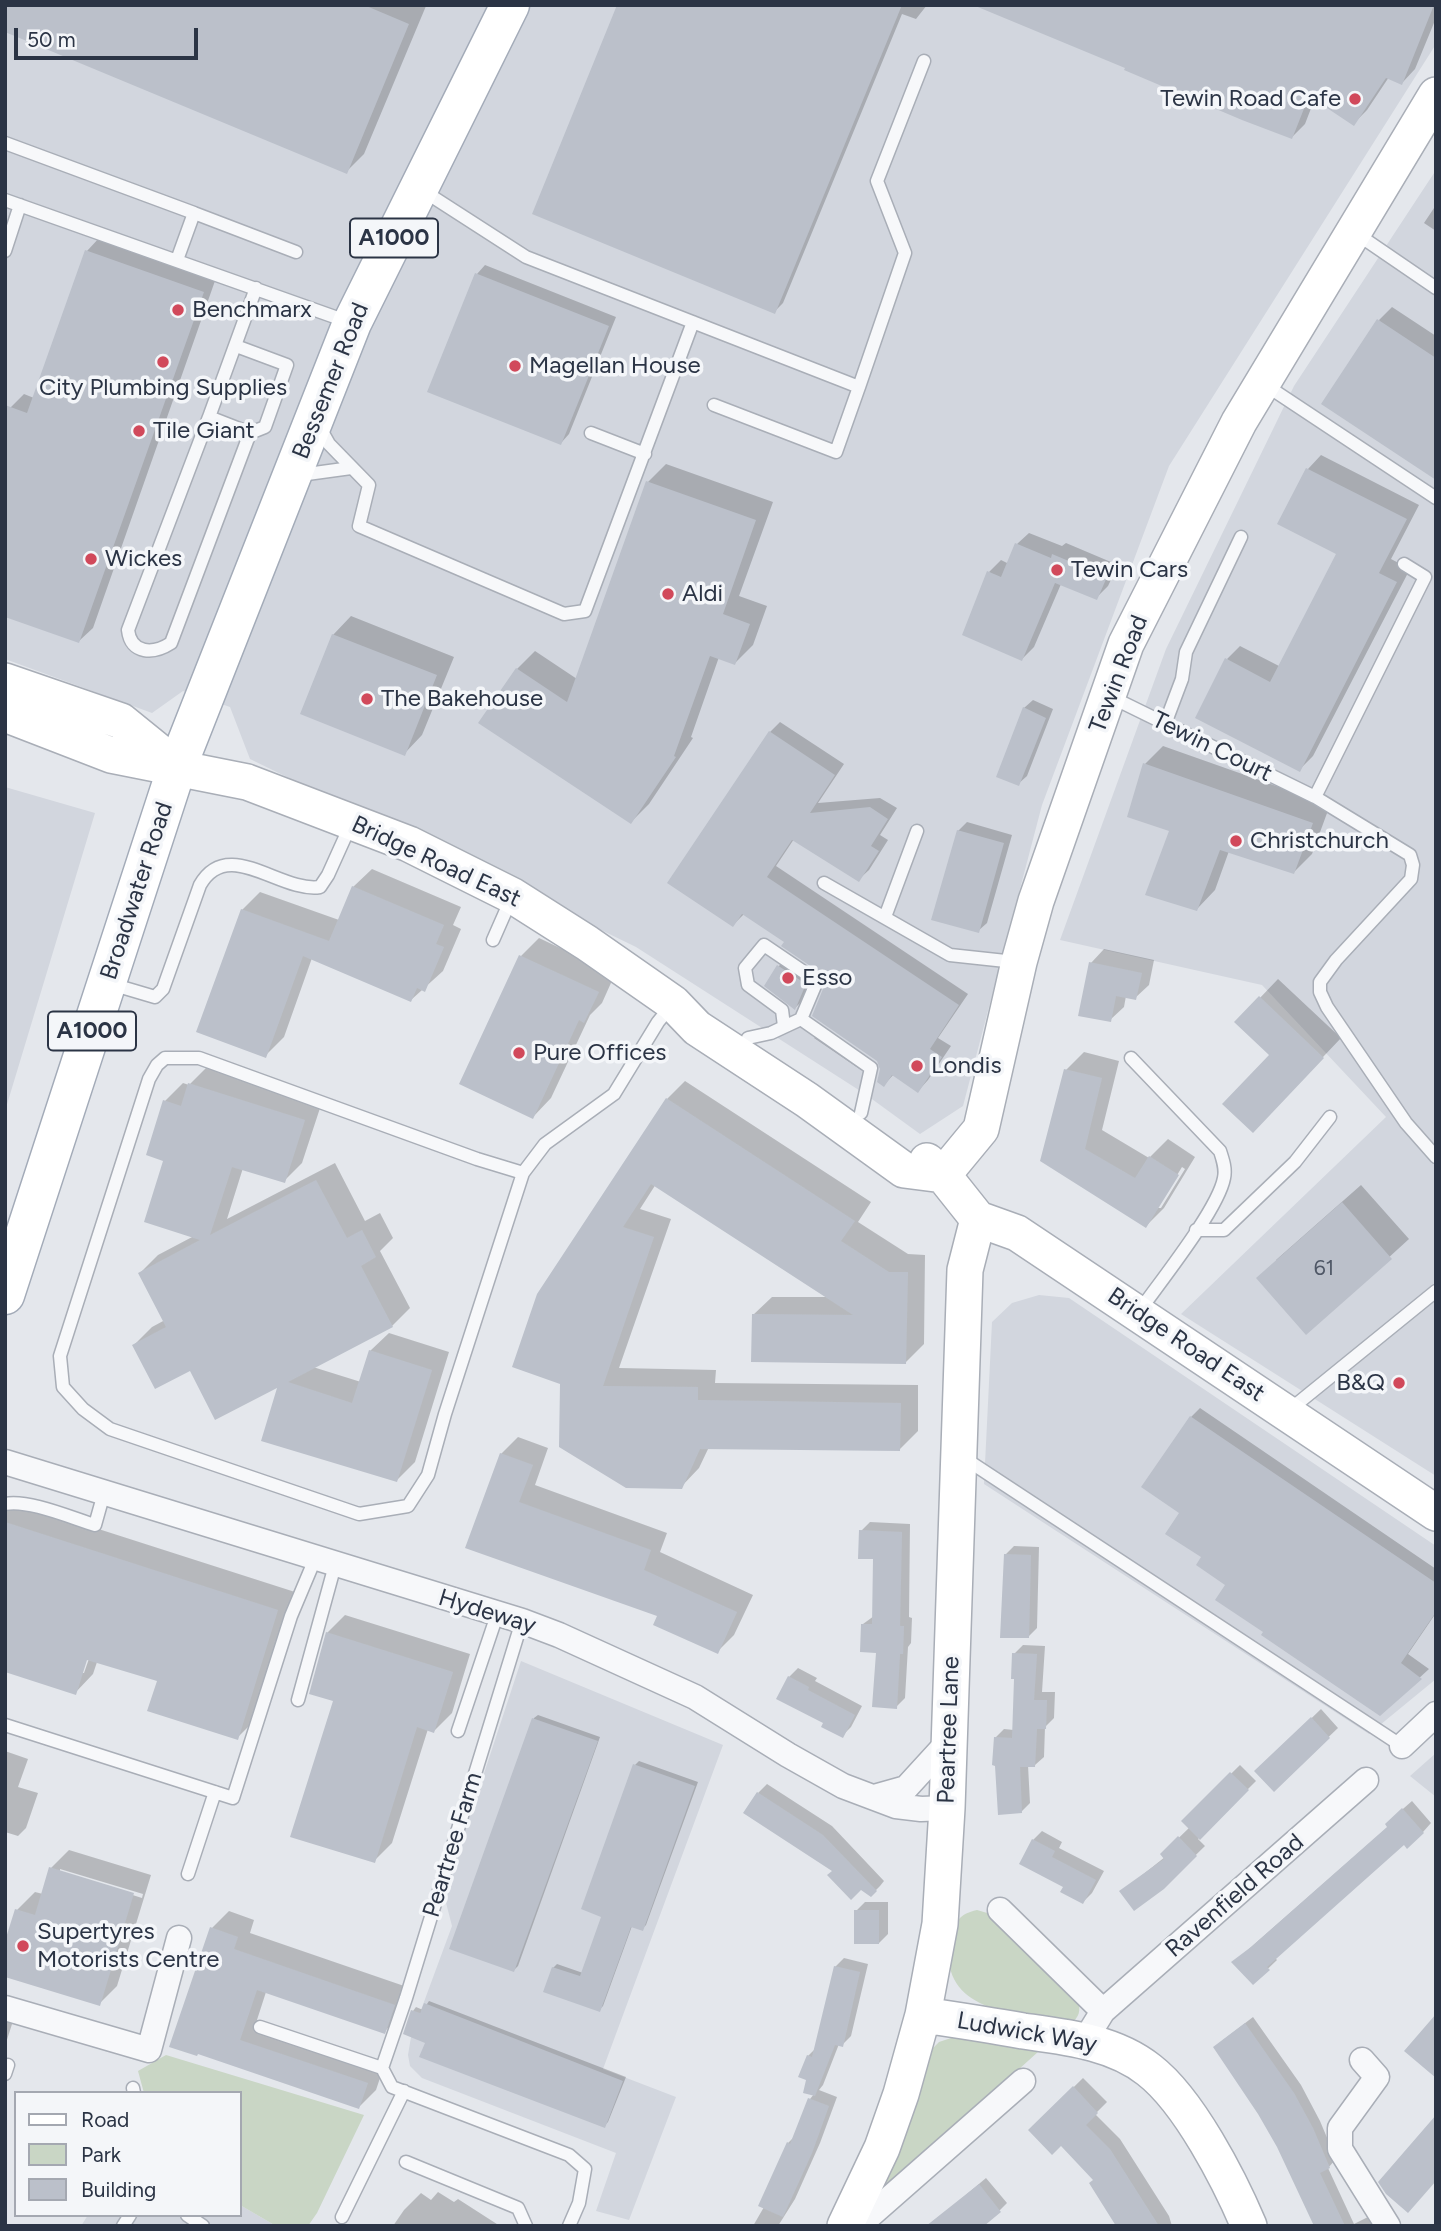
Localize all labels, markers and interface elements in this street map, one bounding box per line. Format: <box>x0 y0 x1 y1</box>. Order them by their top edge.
scale bar <box>18 14 201 58</box>
text: 50 m <box>27 27 76 52</box>
place label: Tewin Road Cafe <box>1160 85 1341 113</box>
marker: Tewin Road Cafe <box>1347 91 1363 107</box>
road number: A1000 <box>350 218 438 258</box>
place label: Benchmarx <box>192 296 312 324</box>
street label: Bessemer Road <box>287 299 375 463</box>
marker: Benchmarx <box>170 302 186 318</box>
place label: Magellan House <box>529 352 700 380</box>
marker: City Plumbing Supplies <box>155 354 171 370</box>
marker: Magellan House <box>507 358 523 374</box>
place label: City Plumbing Supplies <box>39 374 287 402</box>
place label: Tile Giant <box>153 417 255 445</box>
marker: Tile Giant <box>131 423 147 439</box>
place label: Wickes <box>105 545 182 573</box>
marker: Wickes <box>83 551 99 567</box>
place label: Tewin Cars <box>1071 556 1188 584</box>
marker: Tewin Cars <box>1049 562 1065 578</box>
place label: Aldi <box>682 580 723 608</box>
marker: Aldi <box>660 586 676 602</box>
street label: Tewin Road <box>1083 611 1155 737</box>
place label: The Bakehouse <box>381 685 543 713</box>
marker: The Bakehouse <box>359 691 375 707</box>
street label: Tewin Court <box>1147 706 1277 788</box>
street label: Broadwater Road <box>95 798 179 984</box>
street label: Bridge Road East <box>347 810 525 914</box>
place label: Christchurch <box>1250 827 1389 855</box>
marker: Christchurch <box>1228 833 1244 849</box>
place label: Esso <box>802 964 852 992</box>
marker: Esso <box>780 970 796 986</box>
road number: A1000 <box>48 1012 136 1050</box>
place label: Pure Offices <box>533 1039 667 1067</box>
marker: Pure Offices <box>511 1045 527 1061</box>
place label: Londis <box>931 1052 1002 1080</box>
marker: Londis <box>909 1058 925 1074</box>
house number: 61 <box>1314 1256 1334 1282</box>
street label: Bridge Road East <box>1102 1282 1270 1408</box>
place label: B&Q <box>1336 1369 1385 1397</box>
marker: B&Q <box>1391 1375 1407 1391</box>
street label: Hydeway <box>435 1584 539 1640</box>
street label: Peartree Lane <box>932 1656 966 1804</box>
street label: Peartree Farm <box>417 1769 489 1921</box>
street label: Ravenfield Road <box>1160 1828 1310 1964</box>
place label: Supertyres Motorists Centre <box>37 1918 219 1974</box>
marker: Supertyres Motorists Centre <box>15 1938 31 1954</box>
street label: Ludwick Way <box>955 2007 1099 2059</box>
legend <box>14 2091 242 2217</box>
text: Road <box>81 2107 129 2132</box>
text: Park <box>81 2142 121 2167</box>
text: Building <box>81 2177 156 2202</box>

